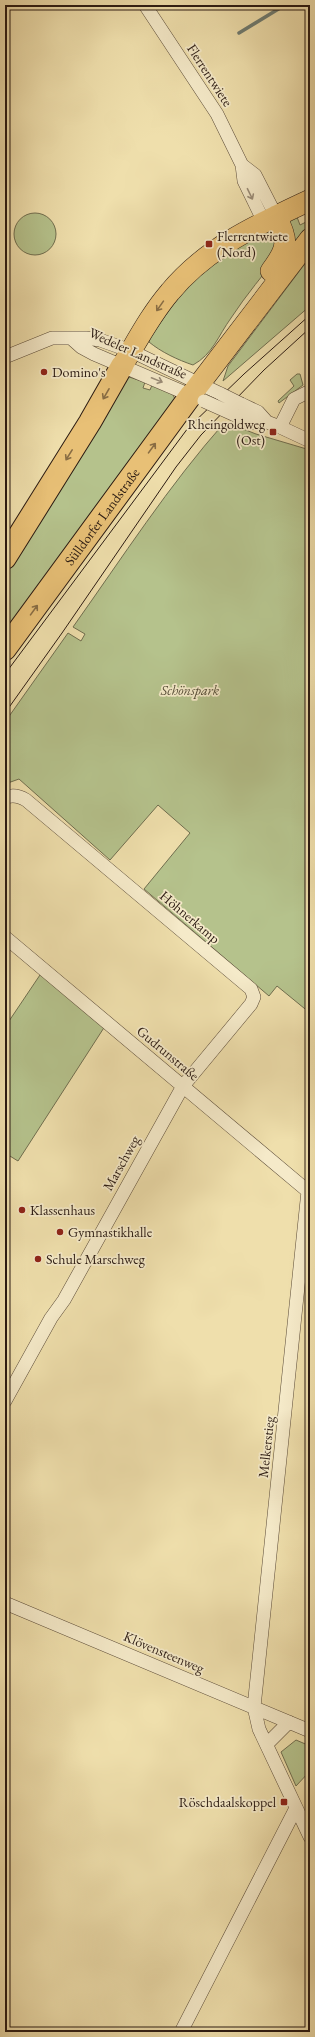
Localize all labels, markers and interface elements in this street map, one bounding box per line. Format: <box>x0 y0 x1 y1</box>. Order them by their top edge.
street label: Flerrentwiete <box>183 40 237 110</box>
one-way arrow <box>247 188 254 200</box>
place label: Flerrentwiete (Nord) <box>217 227 288 261</box>
marker: Flerrentwiete (Nord) <box>204 239 214 249</box>
one-way arrow <box>156 300 164 311</box>
street label: Wedeler Landstraße <box>86 323 190 383</box>
place label: Domino's <box>52 363 106 381</box>
marker: Domino's <box>39 367 49 377</box>
one-way arrow <box>150 377 162 385</box>
one-way arrow <box>102 388 110 400</box>
place label: Rheingoldweg (Ost) <box>187 415 266 449</box>
marker: Rheingoldweg (Ost) <box>268 427 278 437</box>
one-way arrow <box>148 442 156 453</box>
one-way arrow <box>65 449 73 461</box>
street label: Sülldorfer Landstraße <box>60 464 144 569</box>
one-way arrow <box>30 604 38 615</box>
park label: Schönspark <box>160 681 220 699</box>
street label: Höhnerkamp <box>156 887 224 947</box>
street label: Gudrunstraße <box>133 1022 203 1085</box>
street label: Marschweg <box>98 1131 144 1194</box>
place label: Klassenhaus <box>30 1201 96 1219</box>
marker: Klassenhaus <box>17 1205 27 1215</box>
place label: Gymnastikhalle <box>68 1223 153 1241</box>
marker: Gymnastikhalle <box>55 1227 65 1237</box>
place label: Schule Marschweg <box>46 1250 146 1268</box>
marker: Schule Marschweg <box>33 1254 43 1264</box>
street label: Melkerstieg <box>254 1414 278 1479</box>
street label: Klövensteenweg <box>121 1627 208 1677</box>
place label: Röschdaalskoppel <box>179 1793 277 1811</box>
marker: Röschdaalskoppel <box>279 1797 289 1807</box>

